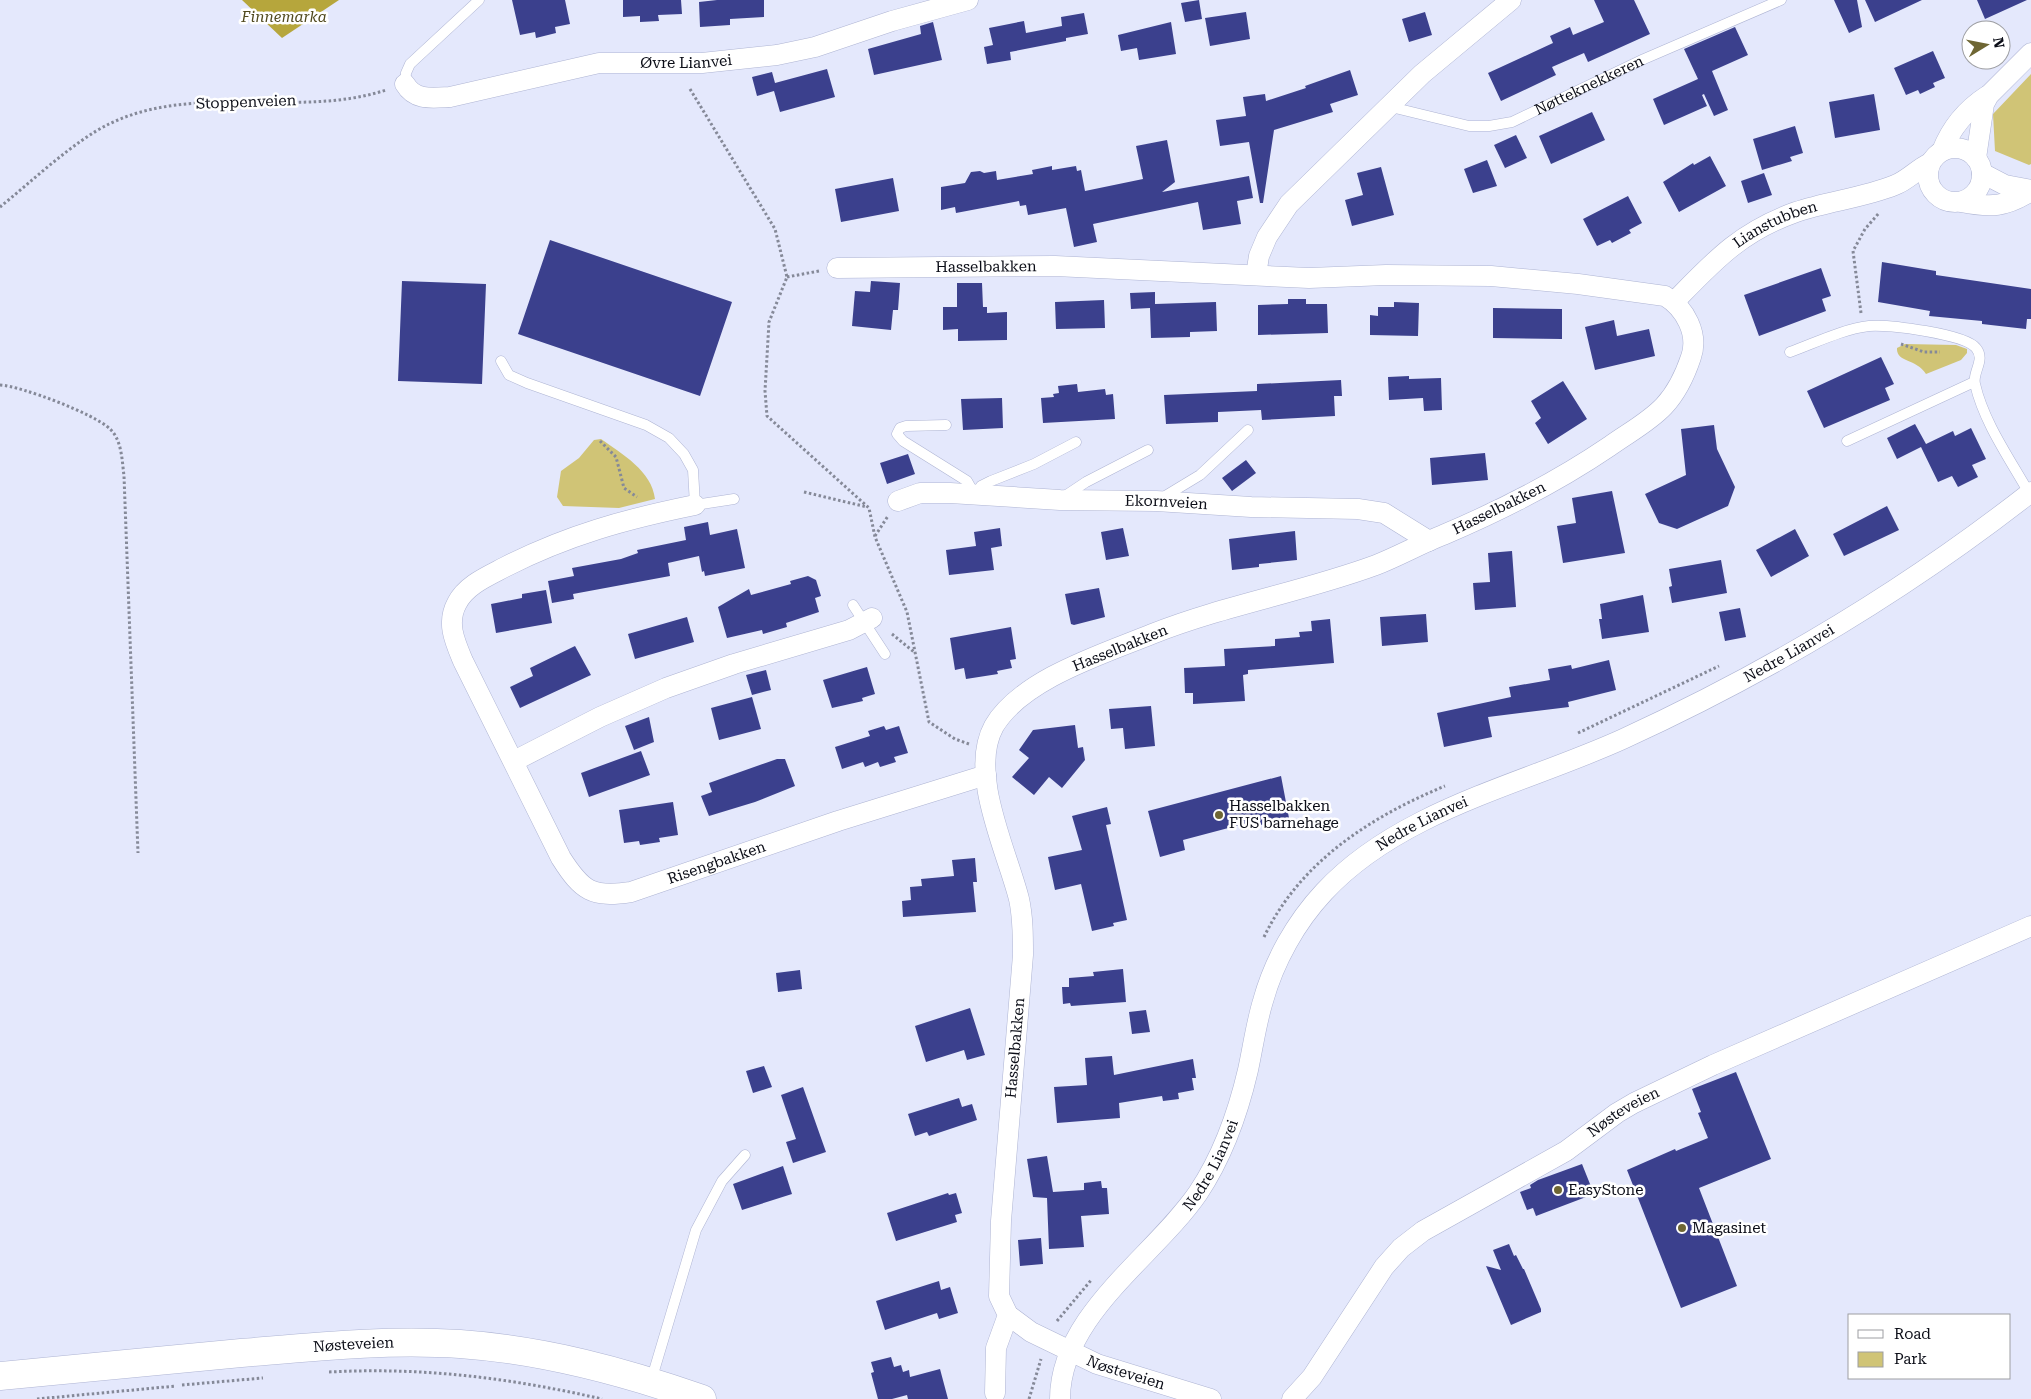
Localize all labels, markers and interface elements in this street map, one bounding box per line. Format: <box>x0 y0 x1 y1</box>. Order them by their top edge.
park label: Finnemarka <box>240 8 327 26</box>
north arrow <box>1961 20 2011 70</box>
text: N <box>1990 36 2008 50</box>
street label: Øvre Lianvei <box>640 51 733 72</box>
street label: Nøtteknekkeren <box>1532 51 1647 119</box>
street label: Stoppenveien <box>195 91 297 113</box>
street label: Lianstubben <box>1729 197 1820 252</box>
street label: Hasselbakken <box>935 257 1037 276</box>
street label: Hasselbakken <box>1450 478 1549 538</box>
street label: Ekornveien <box>1125 492 1209 513</box>
street label: Hasselbakken <box>1070 621 1171 675</box>
street label: Nedre Lianvei <box>1741 621 1838 686</box>
street label: Nedre Lianvei <box>1373 792 1471 855</box>
place label: Hasselbakken FUS barnehage <box>1229 797 1339 832</box>
marker: Hasselbakken FUS barnehage <box>1213 809 1225 821</box>
street label: Risengbakken <box>665 837 768 888</box>
street label: Hasselbakken <box>1002 997 1028 1099</box>
street label: Nøsteveien <box>1584 1083 1662 1141</box>
street label: Nedre Lianvei <box>1179 1117 1242 1214</box>
place label: EasyStone <box>1568 1181 1644 1199</box>
marker: EasyStone <box>1552 1184 1564 1196</box>
place label: Magasinet <box>1692 1219 1767 1237</box>
marker: Magasinet <box>1676 1222 1688 1234</box>
legend <box>1848 1314 2011 1379</box>
text: Road <box>1894 1325 1931 1343</box>
street label: Nøsteveien <box>312 1334 395 1356</box>
text: Park <box>1894 1350 1928 1368</box>
street label: Nøsteveien <box>1084 1351 1167 1393</box>

